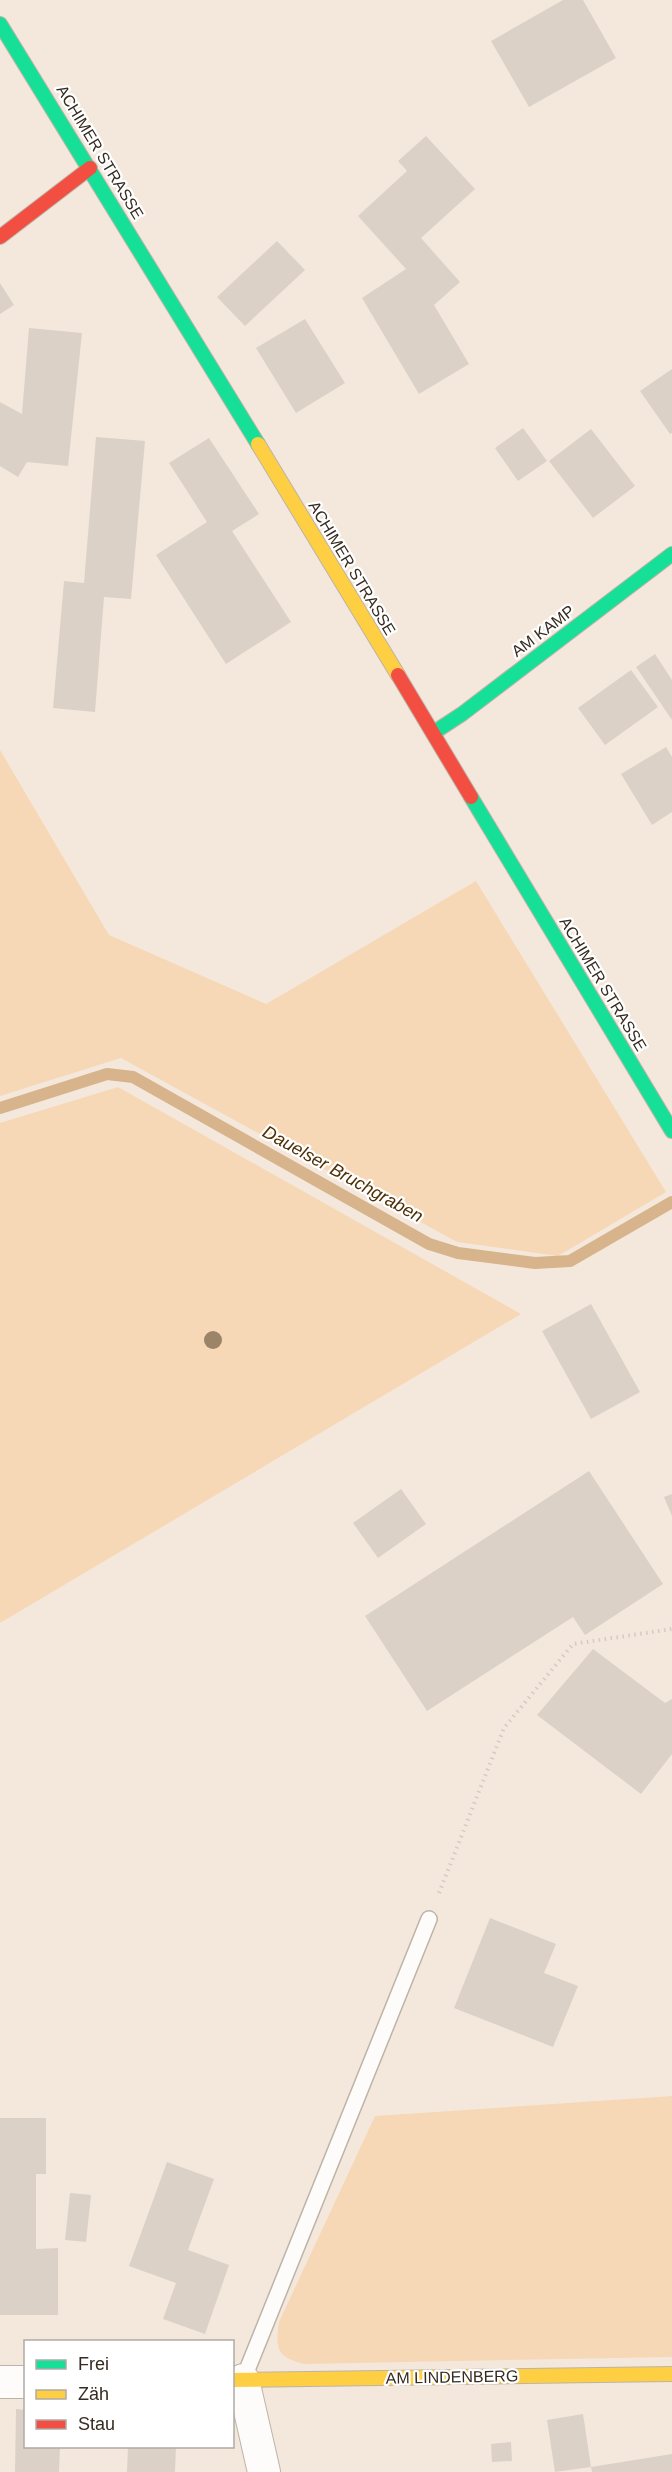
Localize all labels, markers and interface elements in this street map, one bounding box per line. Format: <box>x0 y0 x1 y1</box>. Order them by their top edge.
street label: ACHIMER STRASSE <box>53 82 147 222</box>
street label: ACHIMER STRASSE <box>305 498 399 638</box>
street label: AM KAMP <box>508 602 578 660</box>
street label: ACHIMER STRASSE <box>556 914 650 1054</box>
water label: Dauelser Bruchgraben <box>259 1122 427 1226</box>
legend <box>24 2340 234 2448</box>
text: Frei <box>78 2354 109 2374</box>
street label: AM LINDENBERG <box>386 2367 518 2387</box>
text: Zäh <box>78 2384 109 2404</box>
text: Stau <box>78 2414 115 2434</box>

